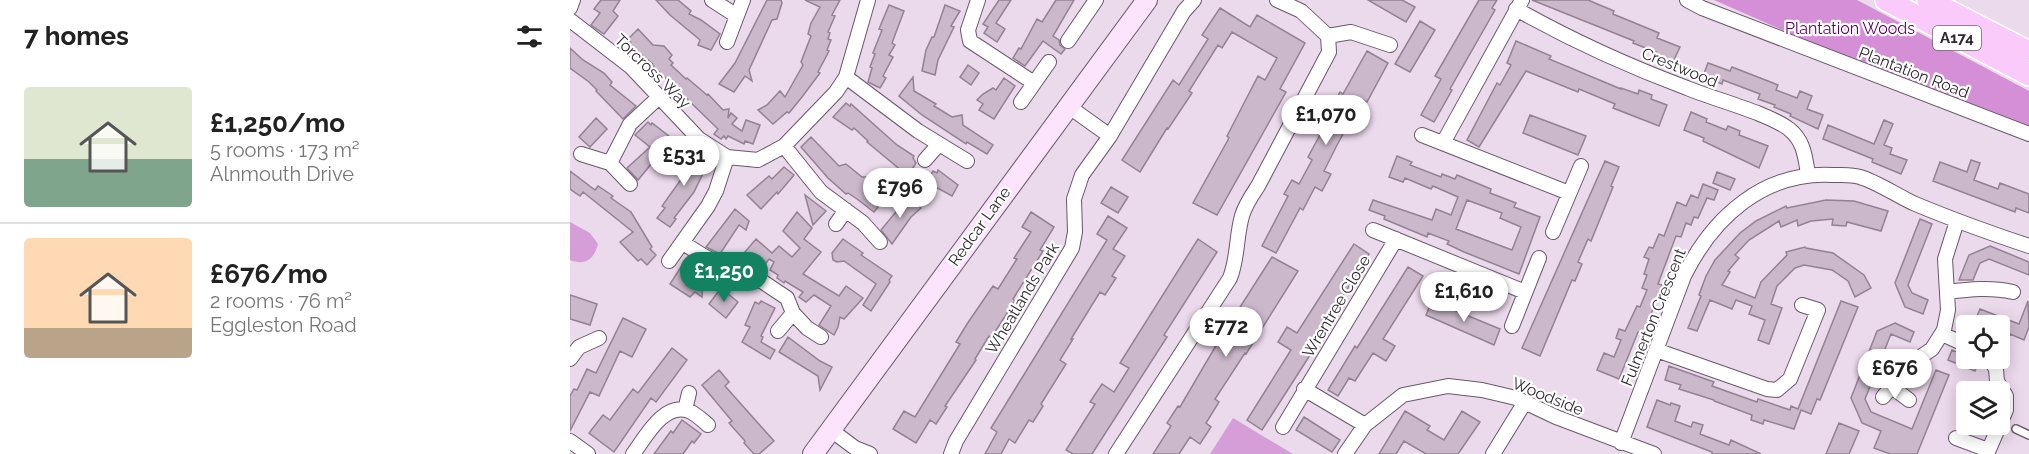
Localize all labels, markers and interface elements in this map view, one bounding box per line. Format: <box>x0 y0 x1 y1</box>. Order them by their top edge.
park label: Plantation Woods <box>1785 19 1915 38</box>
icon: filters <box>513 20 546 53</box>
text: 7 homes <box>24 21 129 51</box>
road number: A174 <box>1933 26 1981 50</box>
street label: Torcross Way <box>611 30 695 113</box>
street label: Plantation Road <box>1856 43 1972 102</box>
street label: Crestwood <box>1639 44 1721 91</box>
pin: £1,070 <box>1277 95 1375 146</box>
text: £1,070 <box>1295 102 1357 126</box>
text: £1,250/mo <box>210 108 345 138</box>
icon: home <box>72 111 144 183</box>
pin: £531 <box>648 136 720 187</box>
text: 5 rooms · 173 m² <box>210 138 360 162</box>
text: £531 <box>662 143 706 167</box>
text: Alnmouth Drive <box>210 162 354 186</box>
pin: £796 <box>864 168 936 219</box>
text: £796 <box>877 175 923 199</box>
street label: Redcar Lane <box>944 183 1014 270</box>
street label: Wheatlands Park <box>982 239 1063 357</box>
street label: Fulmerton Crescent <box>1617 245 1690 389</box>
pin: £1,250 <box>675 252 773 303</box>
street label: Wrentree Close <box>1299 252 1374 361</box>
text: £676/mo <box>210 259 328 289</box>
text: £1,250 <box>694 259 754 283</box>
icon: home <box>72 262 144 334</box>
pin: £1,610 <box>1415 272 1513 323</box>
text: £1,610 <box>1434 279 1494 303</box>
text: 2 rooms · 76 m² <box>210 289 352 313</box>
pin: £772 <box>1190 307 1262 358</box>
text: Eggleston Road <box>210 313 357 337</box>
text: £772 <box>1204 314 1248 338</box>
map controls <box>1956 315 2010 435</box>
button: locate <box>1956 315 2010 369</box>
pin: £676 <box>1859 349 1931 400</box>
text: £676 <box>1872 356 1918 380</box>
street label: Woodside <box>1509 374 1586 419</box>
button: layers <box>1956 381 2010 435</box>

